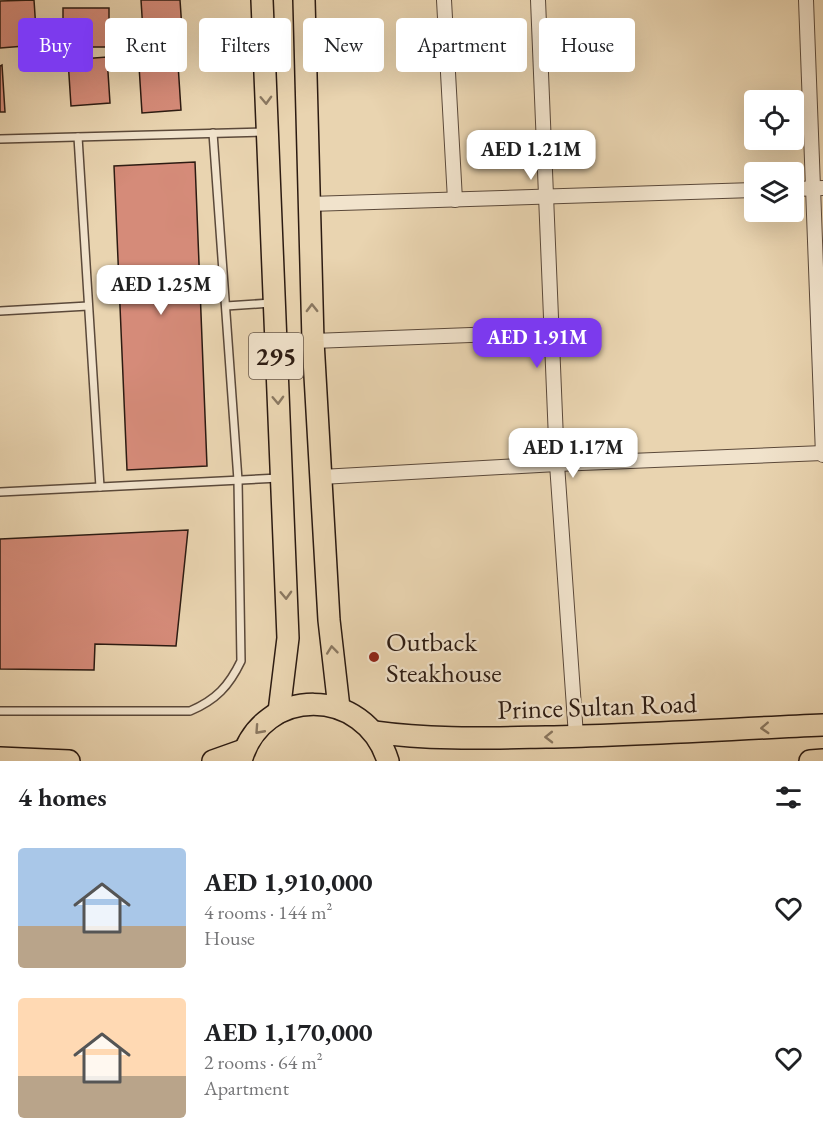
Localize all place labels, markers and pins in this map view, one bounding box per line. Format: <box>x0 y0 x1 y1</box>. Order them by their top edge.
pin: AED 1.21M <box>462 130 600 181</box>
pin: AED 1.25M <box>92 265 230 316</box>
pin: AED 1.91M <box>468 318 606 369</box>
pin: AED 1.17M <box>504 428 642 479</box>
place label: Outback Steakhouse <box>386 624 502 690</box>
marker: Outback Steakhouse <box>367 650 381 664</box>

